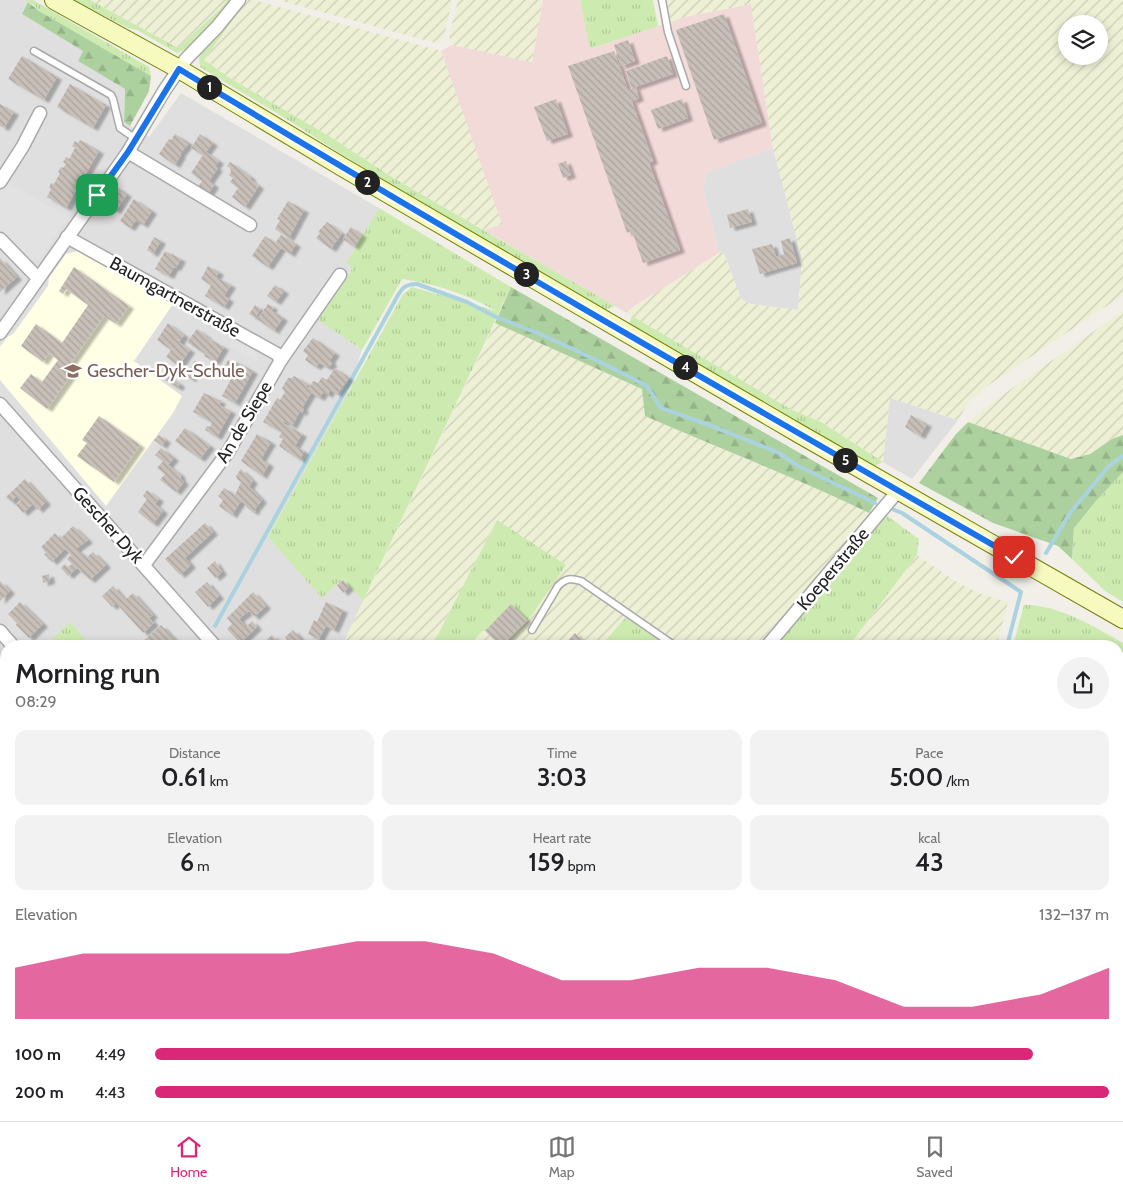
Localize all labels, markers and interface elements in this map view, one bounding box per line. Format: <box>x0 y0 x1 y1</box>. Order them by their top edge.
map controls <box>1058 15 1108 65</box>
button: layers <box>1058 15 1108 65</box>
pin: 1 <box>196 74 222 100</box>
text: 1 <box>207 78 212 96</box>
pin: 2 <box>354 170 380 194</box>
text: 2 <box>364 173 371 191</box>
pin <box>76 174 118 216</box>
icon: arrive <box>83 181 111 209</box>
street label: Baumgartnerstraße <box>106 252 244 342</box>
pin: 3 <box>514 262 538 286</box>
text: 3 <box>523 265 530 283</box>
pin: 4 <box>672 354 698 380</box>
text: 4 <box>681 358 690 376</box>
place label: Gescher-Dyk-Schule <box>87 360 244 382</box>
school or university icon: Gescher-Dyk-Schule <box>63 361 83 381</box>
street label: An de Siepe <box>211 377 277 467</box>
pin: 5 <box>832 448 858 472</box>
text: 5 <box>842 451 849 469</box>
street label: Gescher Dyk <box>68 482 149 569</box>
street label: Koeperstraße <box>792 523 874 615</box>
pin <box>993 536 1035 578</box>
icon: check <box>1000 543 1028 571</box>
text: Morning run <box>15 656 160 690</box>
button: share <box>1057 657 1109 709</box>
text: 08:29 <box>15 692 57 711</box>
text: Distance <box>169 744 220 762</box>
text: Time <box>547 744 577 762</box>
text: Pace <box>915 744 943 762</box>
text: 0.61 <box>161 762 207 792</box>
text: 3:03 <box>537 762 587 792</box>
text: 5:00 <box>889 762 943 792</box>
text: km <box>207 772 228 790</box>
text: /km <box>943 772 969 790</box>
text: Elevation <box>167 829 222 847</box>
text: Heart rate <box>533 829 591 847</box>
text: kcal <box>918 829 941 847</box>
text: 6 <box>180 847 194 877</box>
text: 159 <box>528 847 565 877</box>
text: 43 <box>915 847 944 877</box>
text: m <box>194 857 209 875</box>
text: bpm <box>565 857 596 875</box>
text: Elevation <box>15 905 78 924</box>
text: 132–137 m <box>1039 905 1109 924</box>
text: 100 m <box>15 1045 61 1064</box>
text: 4:49 <box>95 1045 126 1064</box>
text: 200 m <box>15 1083 64 1102</box>
text: 4:43 <box>95 1083 125 1102</box>
tab: Home <box>170 1133 207 1181</box>
tab: Map <box>548 1133 576 1181</box>
tab: Saved <box>916 1133 953 1181</box>

